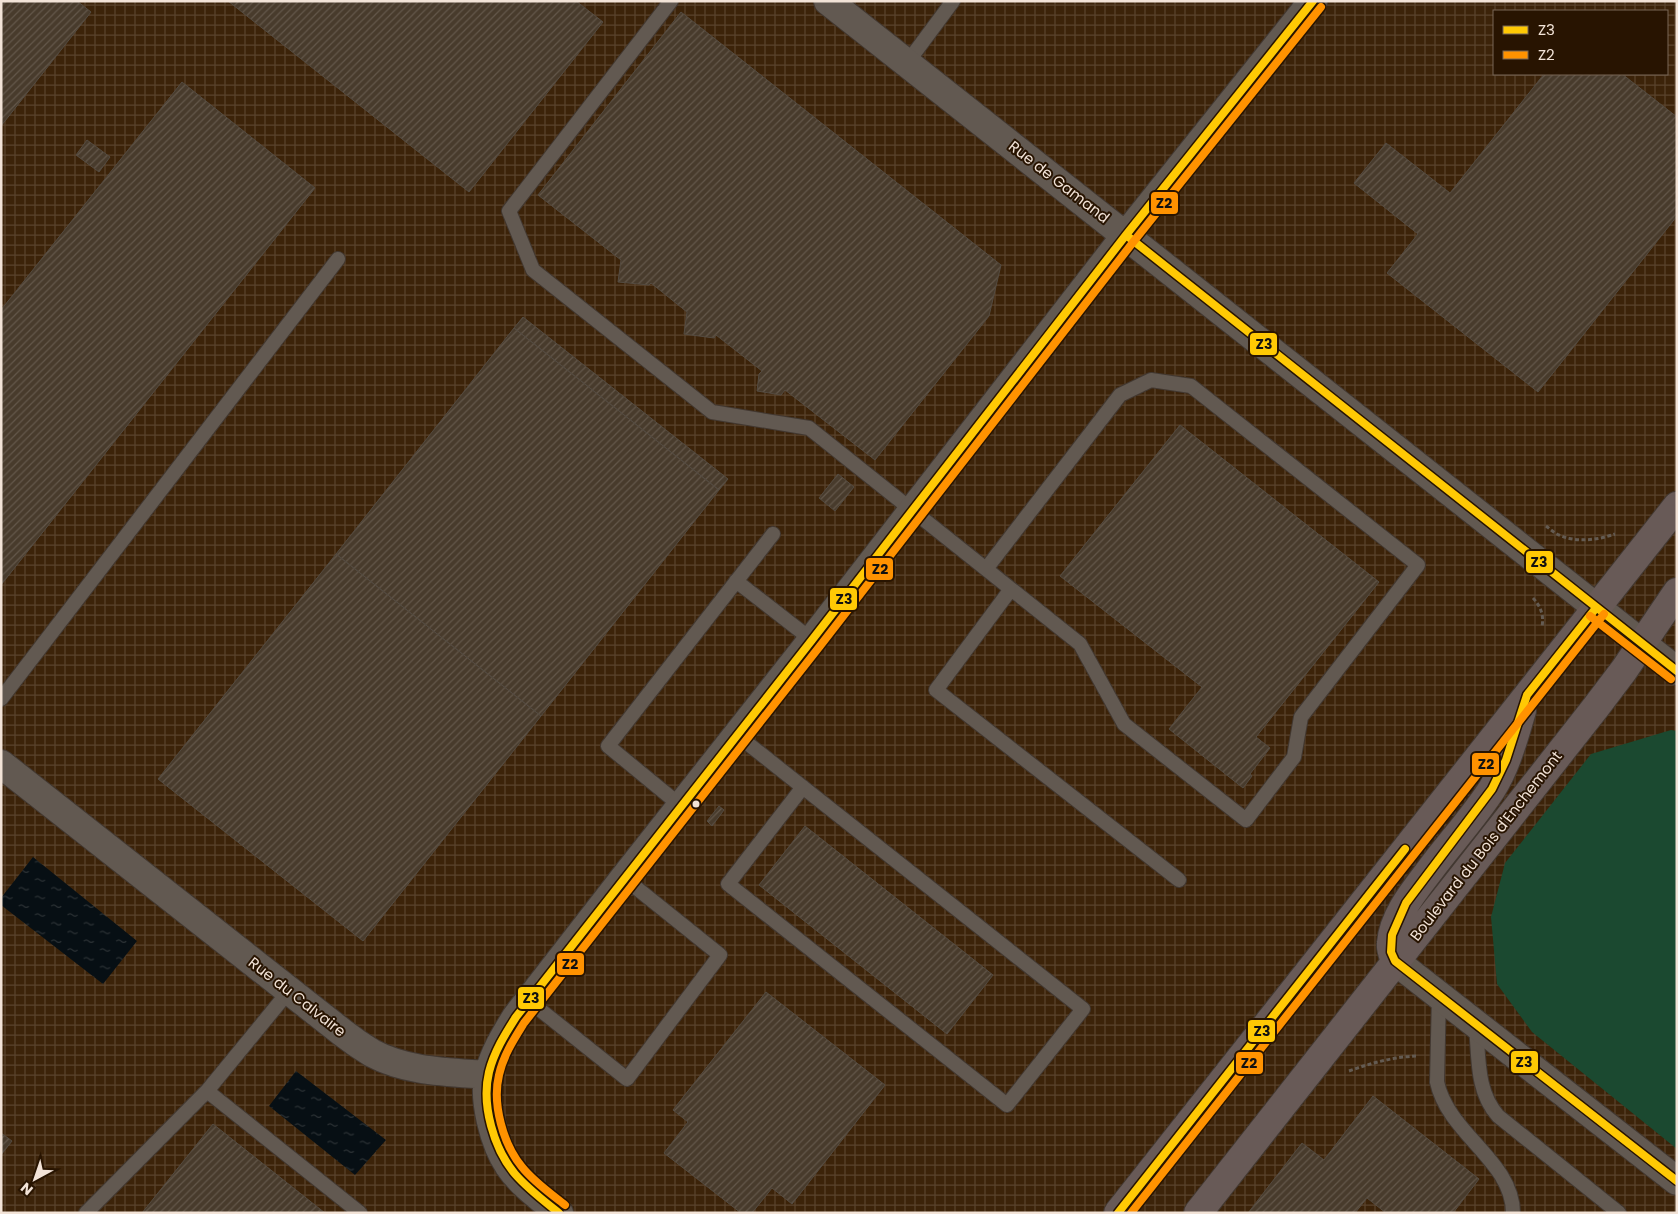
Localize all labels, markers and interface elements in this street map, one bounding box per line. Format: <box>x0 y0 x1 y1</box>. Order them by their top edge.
legend <box>1493 10 1668 75</box>
text: Z3 <box>1538 19 1555 40</box>
text: Z2 <box>1538 44 1555 65</box>
street label: Rue de Gamand <box>1005 136 1114 228</box>
line badge: Z2 <box>1150 191 1179 215</box>
text: Z2 <box>1156 193 1172 213</box>
line badge: Z3 <box>1249 332 1278 356</box>
text: Z3 <box>1256 334 1272 354</box>
line badge: Z3 <box>1525 550 1554 574</box>
text: Z3 <box>1531 552 1547 572</box>
line badge: Z2 <box>865 557 894 581</box>
text: Z2 <box>872 559 888 579</box>
line badge: Z3 <box>829 587 858 611</box>
text: Z3 <box>836 589 852 609</box>
street label: Boulevard du Bois d'Enchemont <box>1405 746 1566 945</box>
line badge: Z2 <box>1471 752 1500 776</box>
text: Z2 <box>1478 754 1494 774</box>
unlabelled marker <box>691 799 701 809</box>
street label: Rue du Calvaire <box>244 952 350 1041</box>
line badge: Z2 <box>556 952 585 976</box>
text: Z2 <box>562 954 578 974</box>
line badge: Z3 <box>517 986 545 1010</box>
text: Z3 <box>523 988 539 1008</box>
line badge: Z3 <box>1247 1019 1276 1043</box>
text: Z3 <box>1254 1021 1270 1041</box>
line badge: Z3 <box>1510 1050 1539 1074</box>
line badge: Z2 <box>1235 1051 1264 1075</box>
text: Z3 <box>1516 1052 1532 1072</box>
text: Z2 <box>1241 1053 1257 1073</box>
north arrow <box>10 1154 60 1204</box>
text: N <box>16 1178 37 1200</box>

